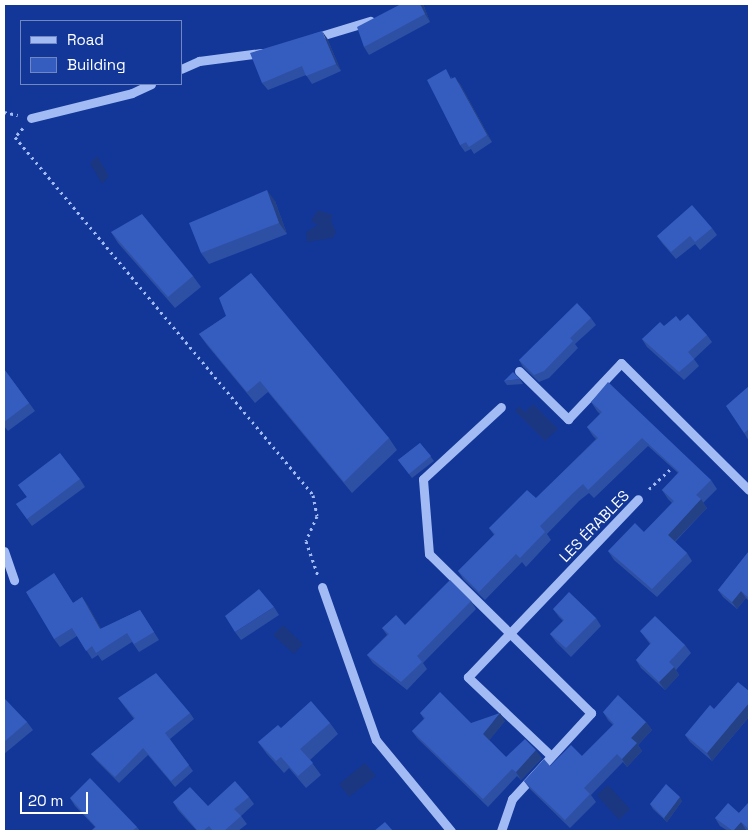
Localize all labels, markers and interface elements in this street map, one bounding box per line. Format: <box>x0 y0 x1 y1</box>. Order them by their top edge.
legend <box>20 20 182 85</box>
text: Road <box>67 30 104 49</box>
text: Building <box>67 55 126 74</box>
street label: LES ÉRABLES <box>555 486 633 566</box>
scale bar <box>22 782 90 814</box>
text: 20 m <box>28 791 63 810</box>

